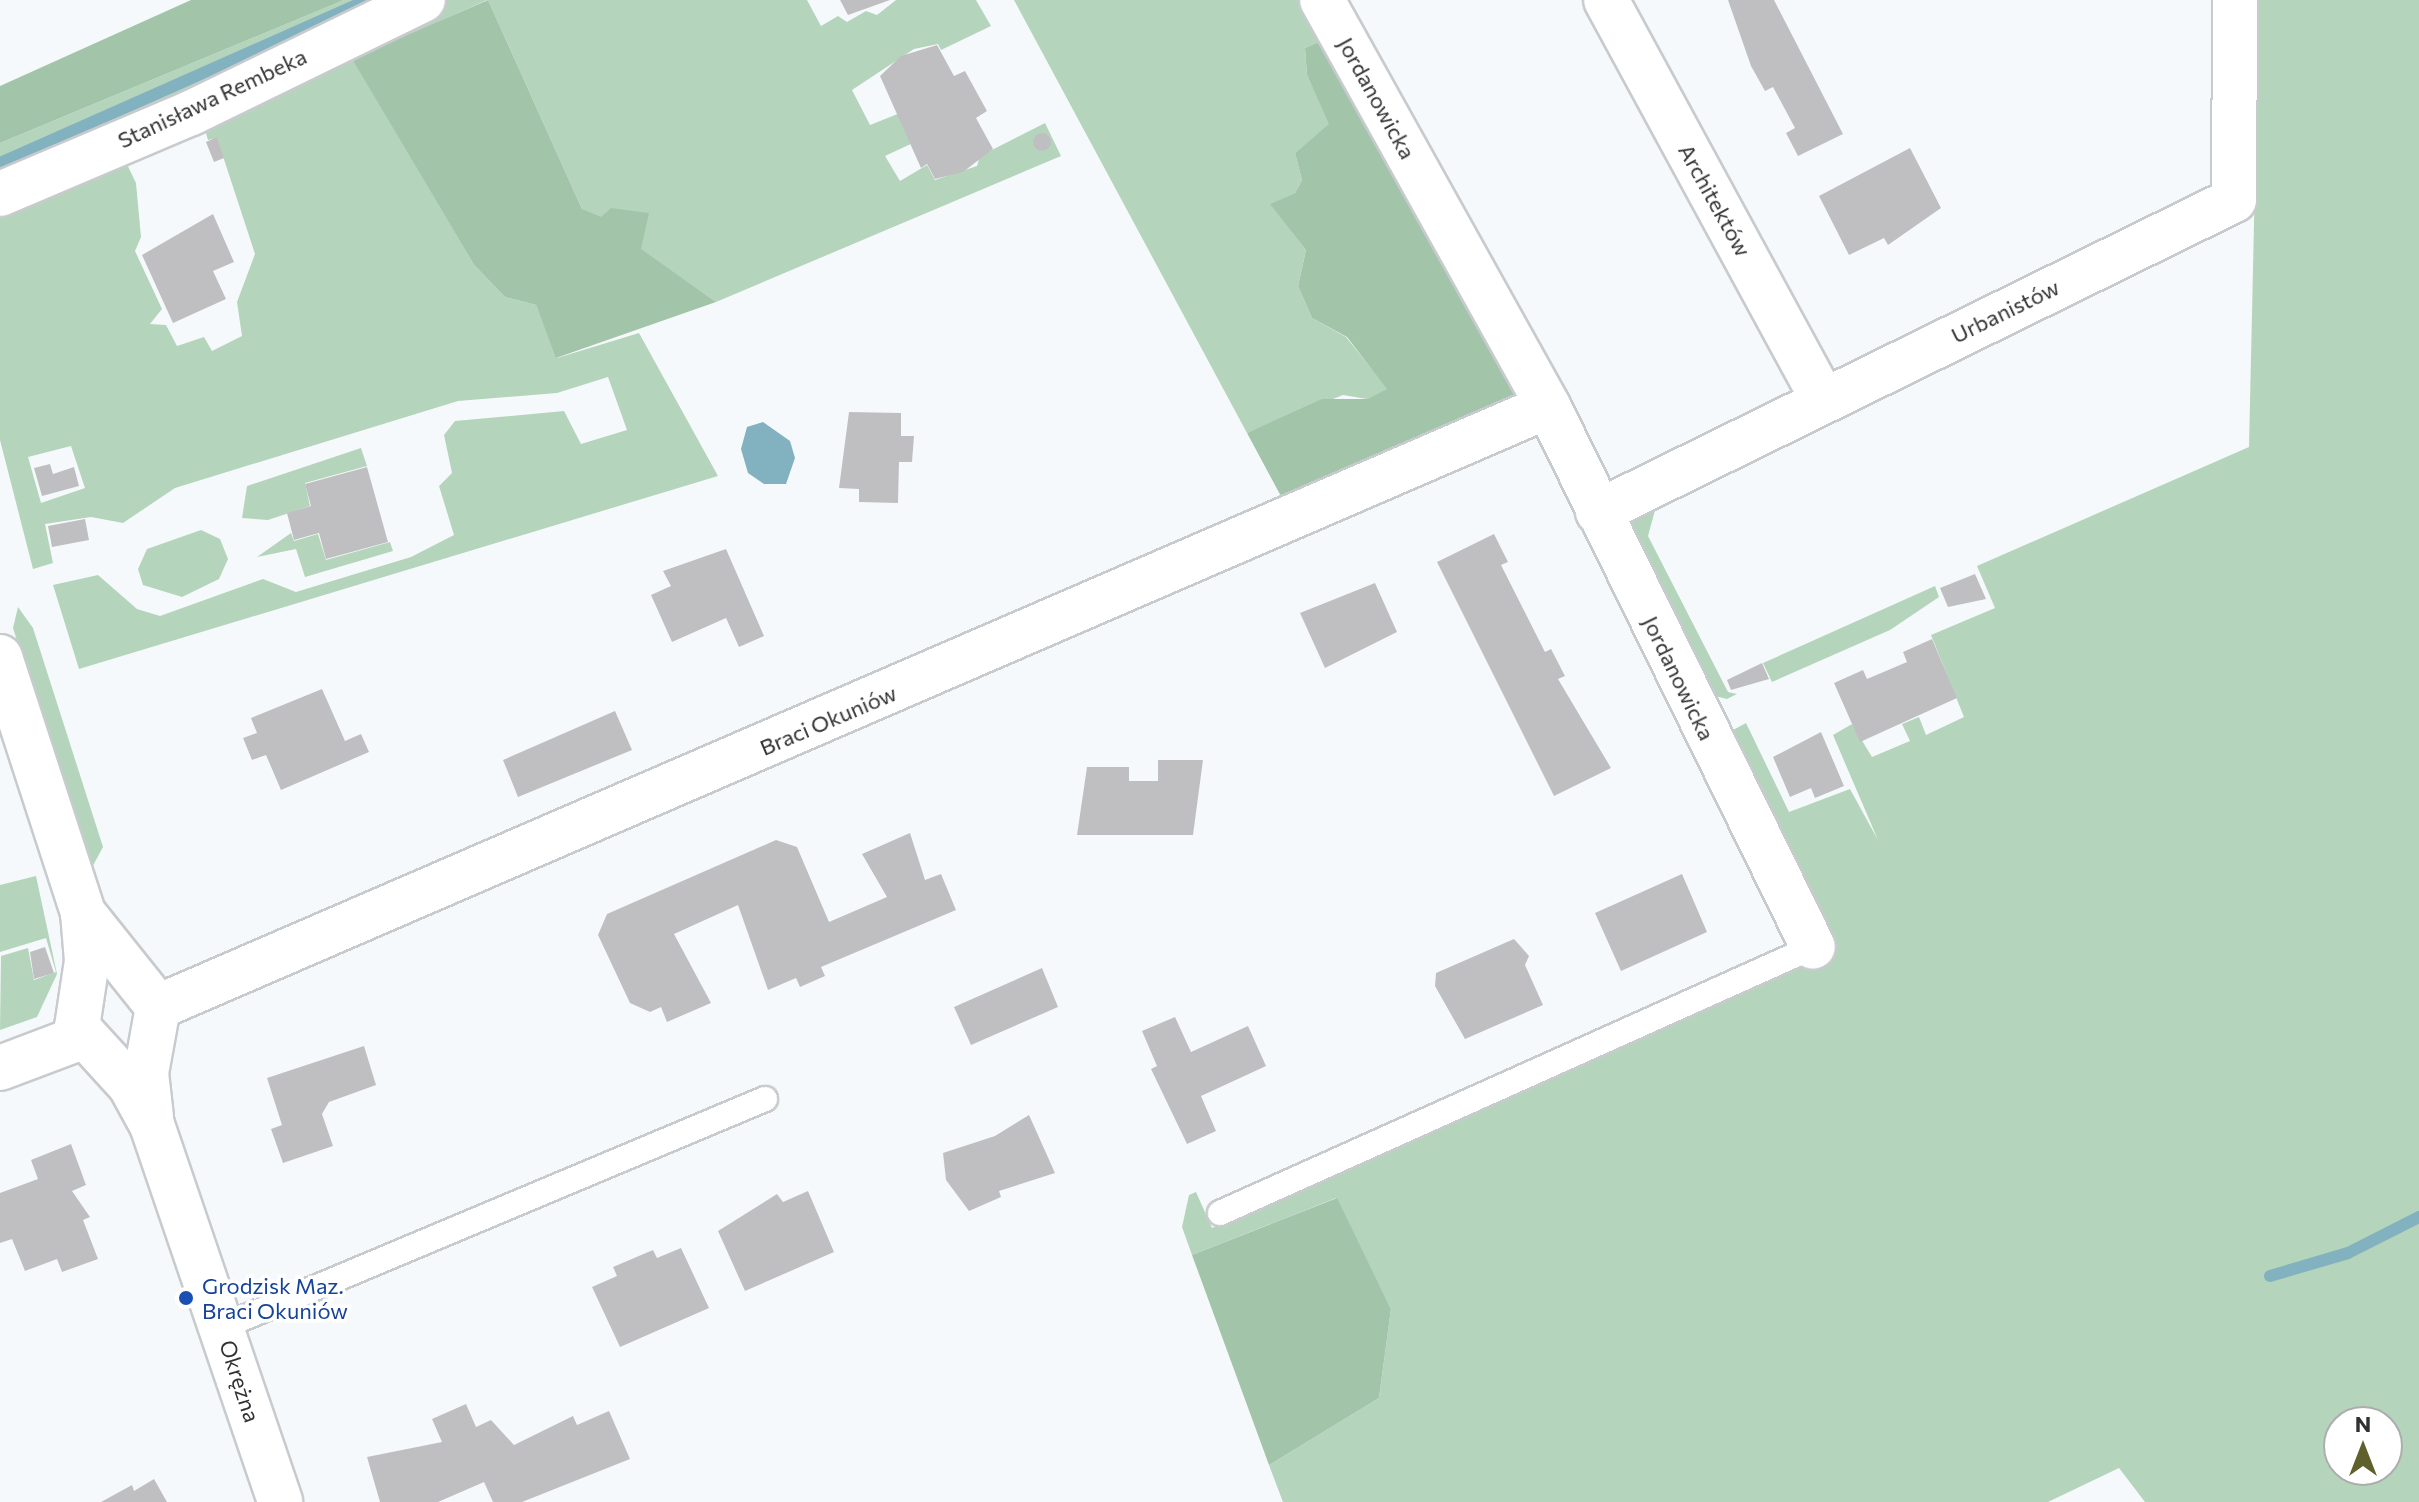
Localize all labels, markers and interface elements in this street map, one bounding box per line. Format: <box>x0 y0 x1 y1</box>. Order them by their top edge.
street label: Jordanowicka <box>1333 33 1421 163</box>
street label: Stanisława Rembeka <box>113 43 311 153</box>
street label: Architektów <box>1673 139 1757 261</box>
street label: Urbanistów <box>1947 274 2063 348</box>
street label: Jordanowicka <box>1638 611 1720 745</box>
street label: Braci Okuniów <box>756 679 900 761</box>
place label: Grodzisk Maz. Braci Okuniów <box>202 1272 348 1324</box>
marker: Grodzisk Maz. Braci Okuniów <box>177 1289 195 1307</box>
street label: Okrężna <box>214 1337 266 1425</box>
north arrow <box>2323 1406 2403 1486</box>
text: N <box>2355 1410 2371 1437</box>

